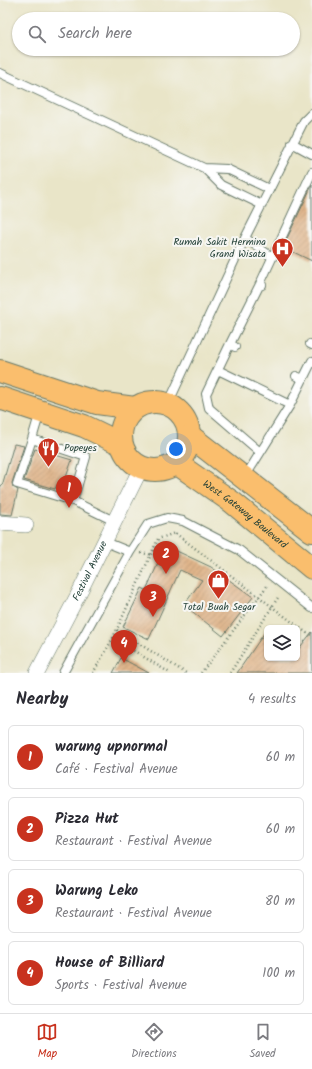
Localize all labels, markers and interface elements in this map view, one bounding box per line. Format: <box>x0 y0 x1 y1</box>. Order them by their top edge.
search box <box>12 12 300 56</box>
text: Search here <box>58 22 132 46</box>
icon: search <box>26 23 48 45</box>
place label: Rumah Sakit Hermina Grand Wisata <box>174 234 266 262</box>
hospital icon: Rumah Sakit Hermina Grand Wisata <box>269 235 295 268</box>
restaurant icon: Popeyes <box>36 435 62 468</box>
your location <box>166 439 186 459</box>
place label: Popeyes <box>64 440 97 456</box>
pin: 1 <box>56 475 82 508</box>
street label: West Gateway Boulevard <box>199 476 292 553</box>
street label: Festival Avenue <box>68 538 112 604</box>
pin: 2 <box>153 541 179 574</box>
shop icon: Total Buah Segar <box>206 568 232 601</box>
pin: 3 <box>140 584 166 617</box>
place label: Total Buah Segar <box>183 599 256 615</box>
map controls <box>264 625 300 661</box>
button: layers <box>264 625 300 661</box>
pin: 4 <box>111 630 137 663</box>
text: Nearby <box>16 686 68 713</box>
text: 4 results <box>248 689 296 710</box>
text: warung upnormal <box>55 735 167 759</box>
text: 1 <box>28 747 32 768</box>
text: 60 m <box>266 747 295 768</box>
text: Café · Festival Avenue <box>55 759 178 780</box>
text: Pizza Hut <box>55 807 119 831</box>
text: 2 <box>26 819 34 840</box>
text: 60 m <box>266 819 295 840</box>
text: Restaurant · Festival Avenue <box>55 831 212 852</box>
text: Warung Leko <box>55 879 138 903</box>
text: 3 <box>26 891 34 912</box>
text: 80 m <box>265 891 295 912</box>
text: Restaurant · Festival Avenue <box>55 903 212 924</box>
text: House of Billiard <box>55 951 164 975</box>
text: 4 <box>26 963 34 984</box>
text: 100 m <box>262 963 295 984</box>
text: Sports · Festival Avenue <box>55 975 187 996</box>
tab: Map <box>36 1021 58 1063</box>
tab: Directions <box>131 1021 177 1063</box>
tab: Saved <box>250 1021 276 1063</box>

